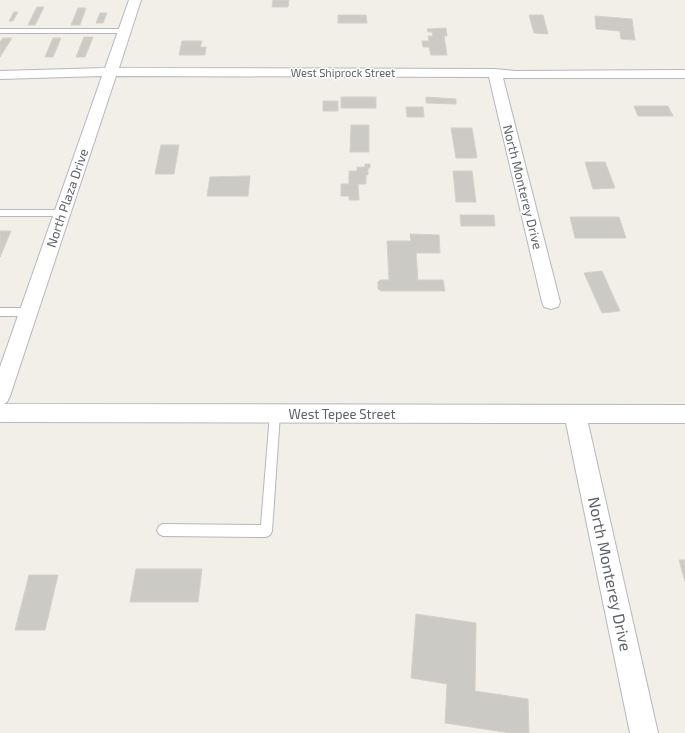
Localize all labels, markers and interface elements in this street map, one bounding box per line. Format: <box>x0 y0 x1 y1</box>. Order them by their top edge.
street label: West Shiprock Street <box>291 66 395 79</box>
street label: North Monterey Drive <box>500 123 546 251</box>
street label: North Plaza Drive <box>43 147 91 249</box>
street label: West Tepee Street <box>289 406 395 422</box>
street label: North Monterey Drive <box>585 495 636 653</box>

